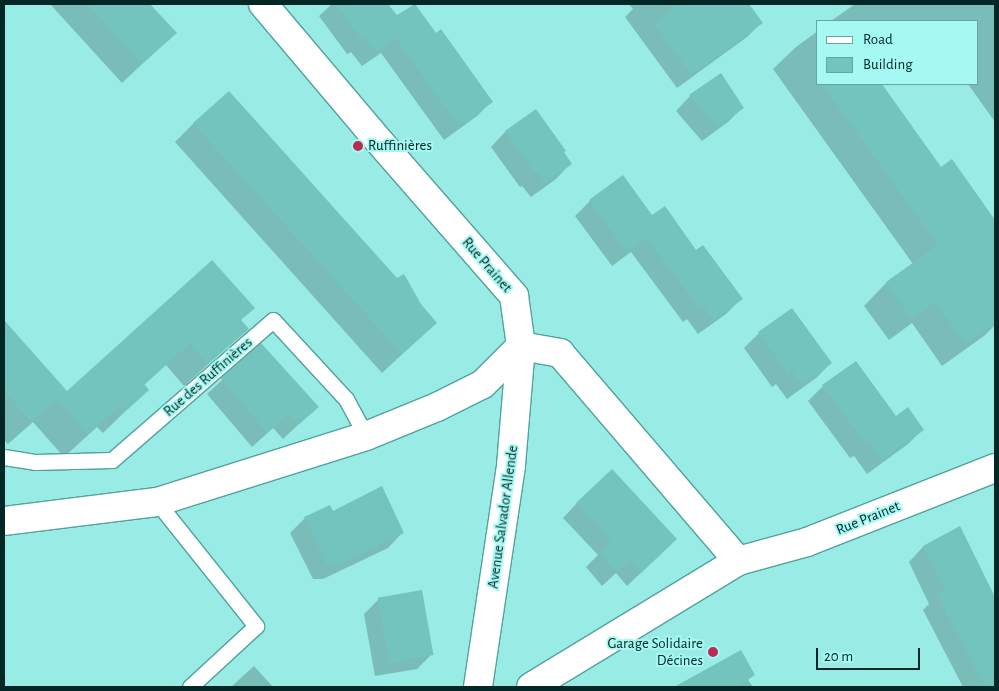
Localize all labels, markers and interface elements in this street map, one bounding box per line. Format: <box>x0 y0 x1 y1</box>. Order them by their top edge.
legend <box>816 20 979 85</box>
text: Road <box>863 32 893 47</box>
text: Building <box>863 57 913 72</box>
place label: Ruffinières <box>368 137 432 155</box>
marker: Ruffinières <box>352 140 364 152</box>
street label: Rue Prainet <box>458 234 516 296</box>
street label: Rue des Ruffinières <box>160 334 256 420</box>
street label: Avenue Salvador Allende <box>484 444 522 590</box>
street label: Rue Prainet <box>833 497 903 539</box>
place label: Garage Solidaire Décines <box>607 634 703 669</box>
scale bar <box>819 638 923 670</box>
marker: Garage Solidaire Décines <box>707 646 719 658</box>
text: 20 m <box>824 649 853 664</box>

